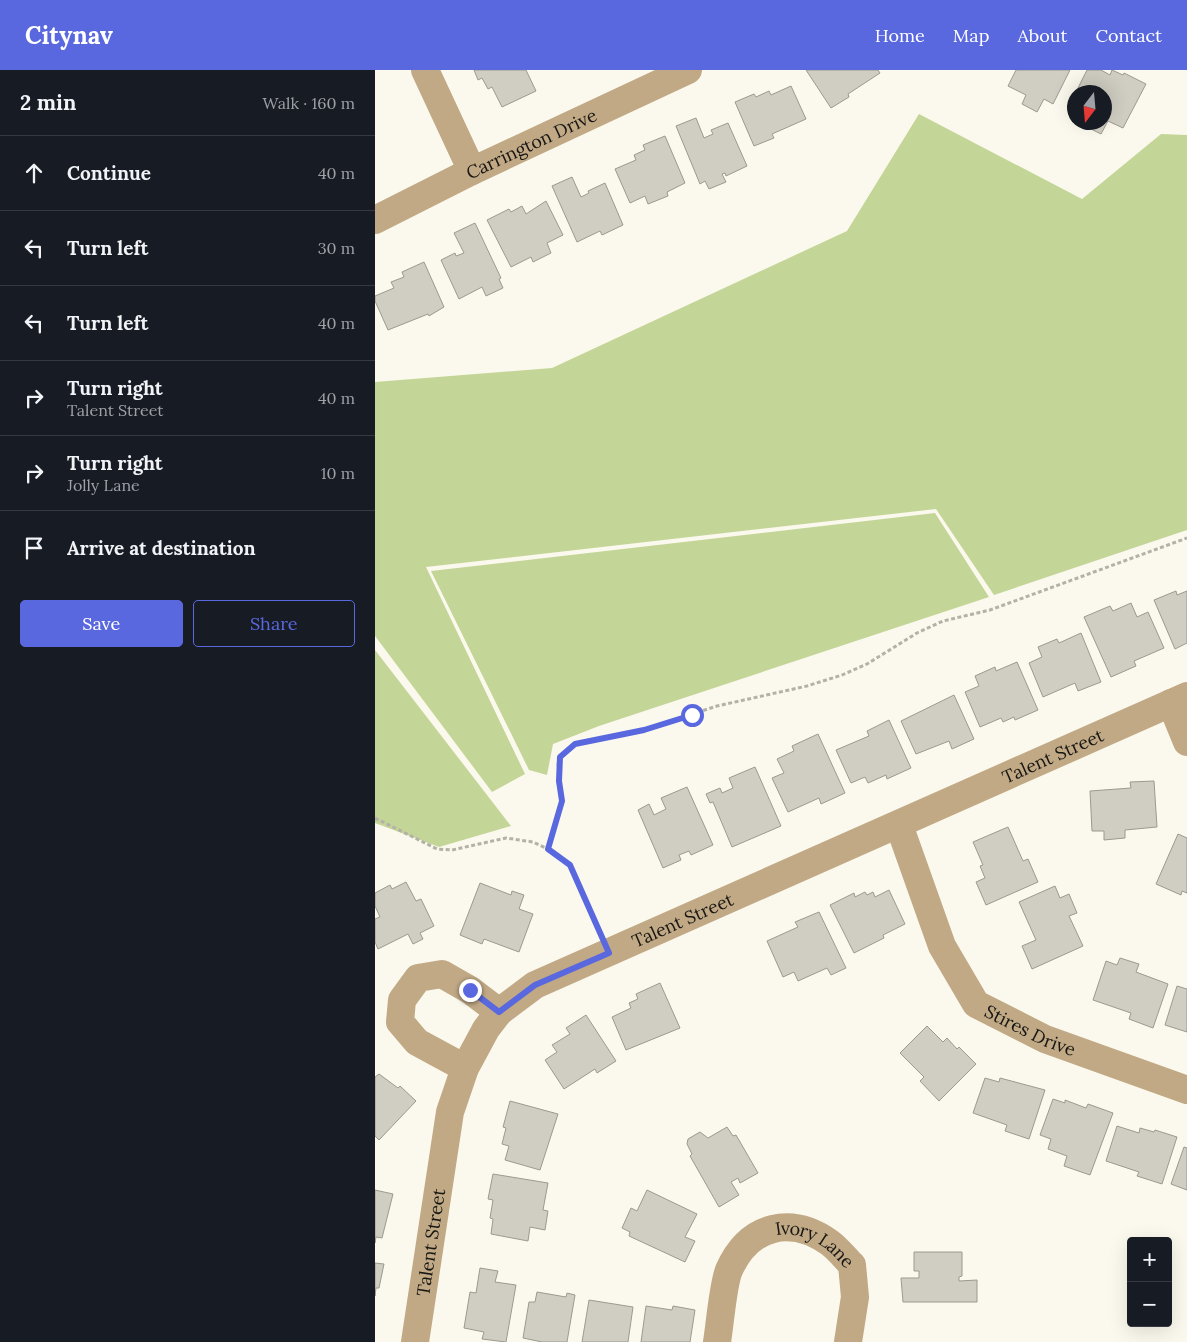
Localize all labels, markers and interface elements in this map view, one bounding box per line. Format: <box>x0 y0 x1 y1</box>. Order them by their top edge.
text: Citynav <box>25 20 113 51</box>
text: Home <box>875 24 925 47</box>
text: Map <box>953 24 989 47</box>
text: About <box>1017 24 1067 47</box>
text: Contact <box>1095 24 1162 47</box>
north arrow <box>1067 85 1112 130</box>
text: 2 min <box>20 89 76 116</box>
text: Walk · 160 m <box>263 93 355 113</box>
street label: Carrington Drive <box>462 103 600 184</box>
icon: ahead <box>20 159 48 187</box>
text: Continue <box>67 161 151 185</box>
text: 40 m <box>318 163 355 183</box>
icon: left <box>20 234 48 262</box>
text: Turn left <box>67 236 148 260</box>
text: 30 m <box>318 238 355 258</box>
icon: left <box>20 309 48 337</box>
text: Turn left <box>67 311 148 335</box>
text: 40 m <box>318 313 355 333</box>
text: Turn right <box>67 376 163 400</box>
icon: right <box>20 384 48 412</box>
text: 40 m <box>318 388 355 408</box>
text: Talent Street <box>67 400 163 420</box>
text: Turn right <box>67 451 163 475</box>
icon: right <box>20 459 48 487</box>
text: 10 m <box>321 463 355 483</box>
text: Jolly Lane <box>67 475 140 495</box>
icon: arrive <box>20 534 48 562</box>
text: Arrive at destination <box>67 536 256 560</box>
button: Save <box>20 600 183 647</box>
button: Share <box>193 600 355 647</box>
route start <box>681 704 704 727</box>
street label: Talent Street <box>998 723 1107 788</box>
street label: Talent Street <box>628 887 737 952</box>
route end <box>459 979 482 1002</box>
street label: Stires Drive <box>981 999 1079 1061</box>
street label: Talent Street <box>411 1187 450 1298</box>
street label: Ivory Lane <box>774 1216 860 1272</box>
map controls <box>1127 1237 1172 1327</box>
button: + <box>1127 1237 1172 1282</box>
button: − <box>1127 1282 1172 1327</box>

